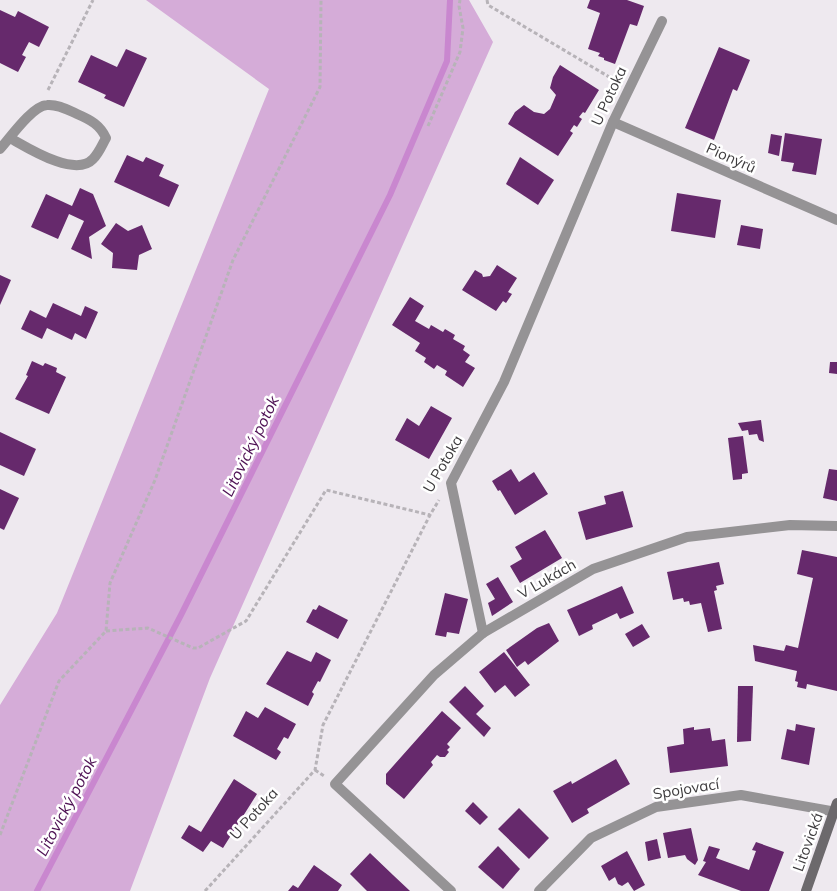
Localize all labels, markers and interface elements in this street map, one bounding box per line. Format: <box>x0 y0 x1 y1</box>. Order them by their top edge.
street label: U Potoka <box>587 63 631 128</box>
street label: Pionýrů <box>703 138 759 177</box>
water label: Litovický potok <box>217 392 283 500</box>
street label: U Potoka <box>419 432 467 496</box>
street label: V Lukách <box>514 554 579 603</box>
water label: Litovický potok <box>31 752 101 859</box>
street label: Spojovací <box>651 774 722 803</box>
street label: U Potoka <box>225 784 282 844</box>
street label: Litovická <box>788 810 827 874</box>

